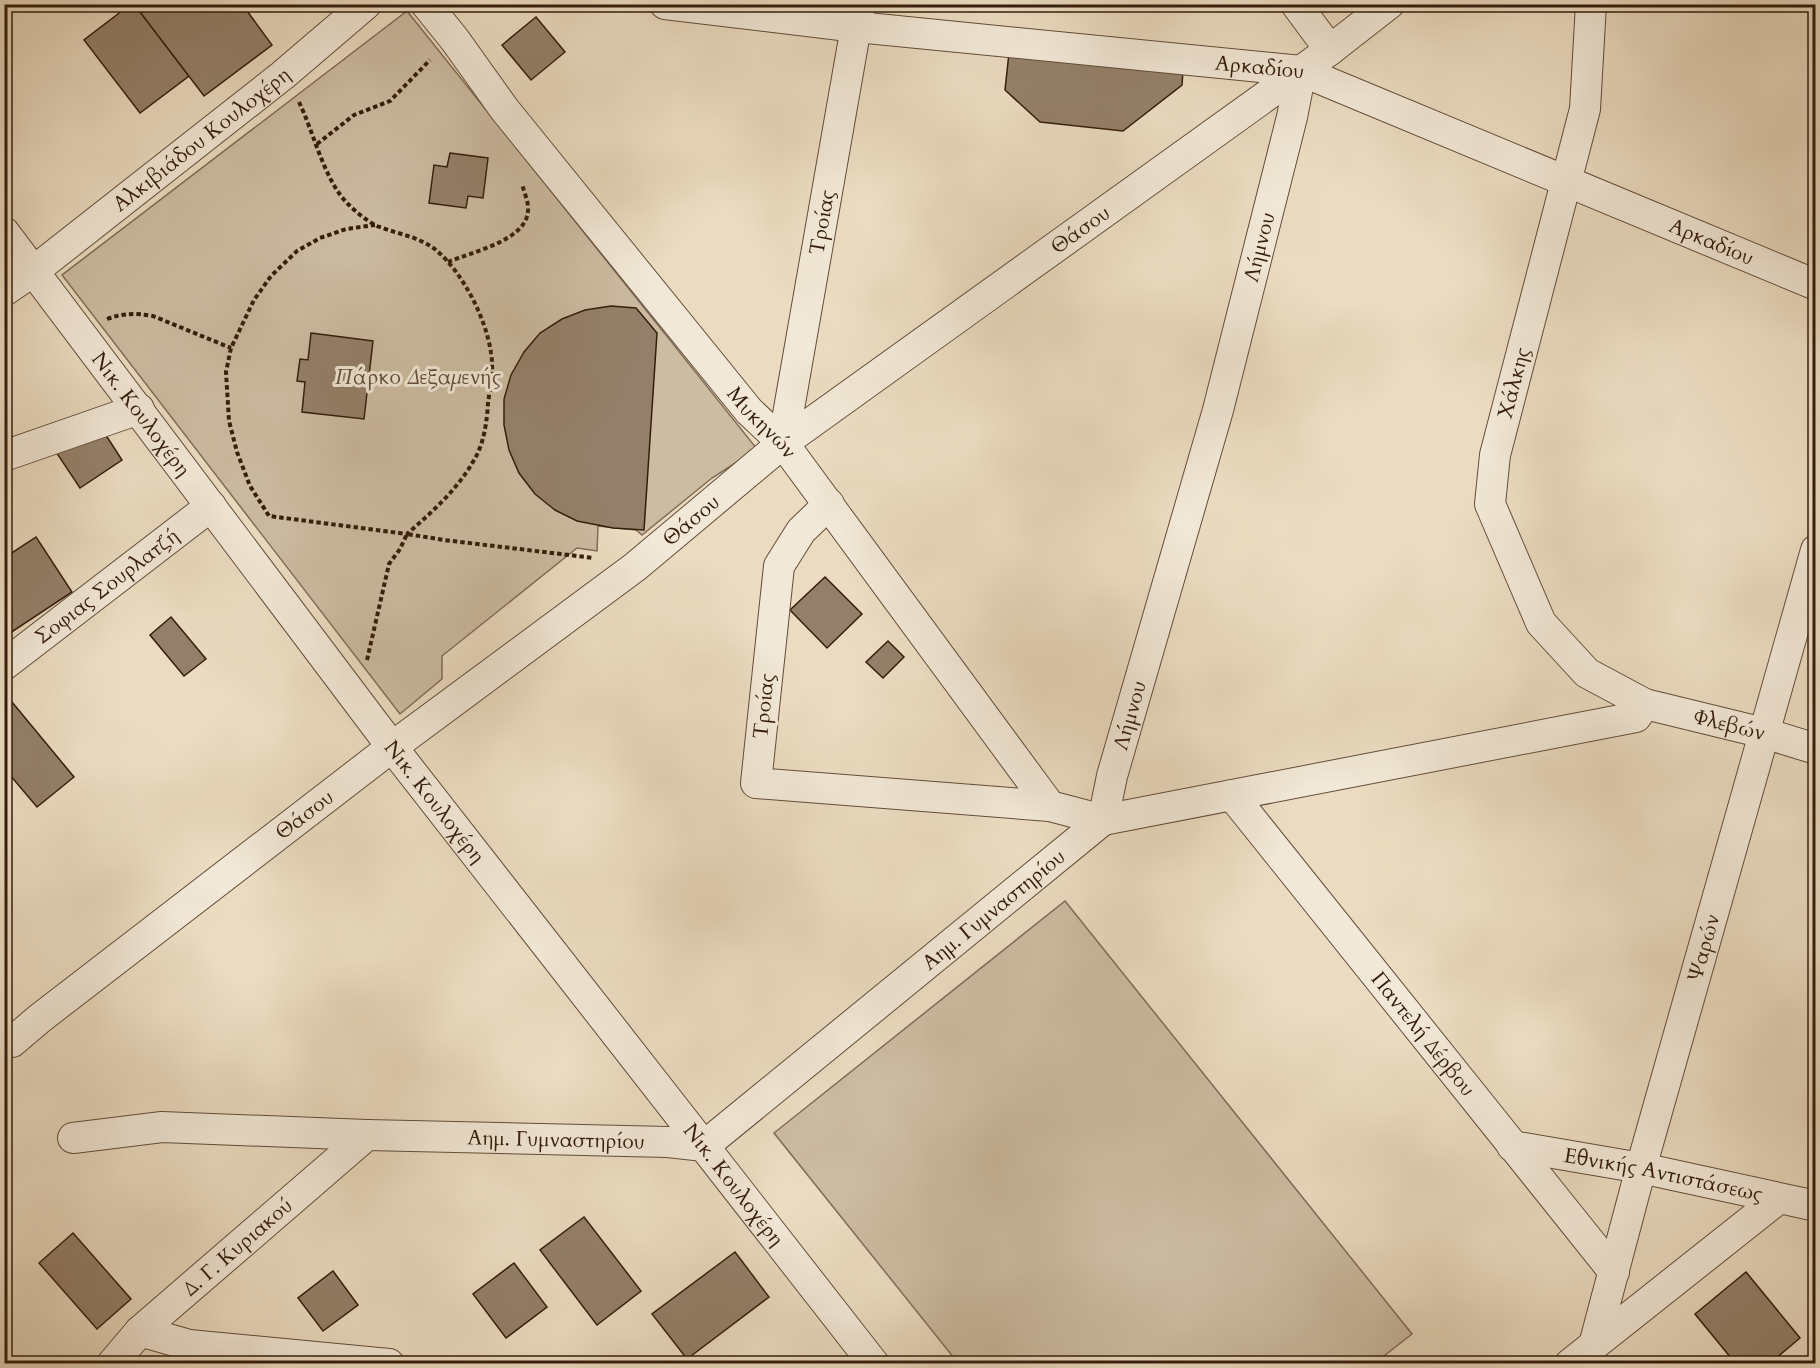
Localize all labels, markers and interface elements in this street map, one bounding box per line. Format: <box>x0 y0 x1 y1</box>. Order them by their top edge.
street label: Αρκαδίου <box>1214 48 1306 86</box>
street label: Αλκιβιάδου Κουλοχέρη <box>106 60 296 218</box>
street label: Τροίας <box>802 188 842 257</box>
street label: Θάσου <box>1044 198 1116 261</box>
street label: Λήμνου <box>1236 209 1282 285</box>
street label: Αρκαδίου <box>1665 211 1758 272</box>
street label: Χάλκης <box>1491 344 1537 422</box>
street label: Νικ. Κουλοχέρη <box>85 346 198 482</box>
park label: Πάρκο Δεξαμενής <box>335 363 501 392</box>
street label: Μυκηνών <box>720 380 804 464</box>
street label: Θάσου <box>656 488 726 553</box>
street label: Σοφιας Σουρλατζή <box>29 521 185 651</box>
street label: Τροίας <box>746 672 782 740</box>
street label: Λήμνου <box>1106 677 1153 754</box>
street label: Φλεβών <box>1691 702 1768 747</box>
street label: Νικ. Κουλοχέρη <box>377 734 492 869</box>
street label: Θάσου <box>269 783 340 847</box>
street label: Αημ. Γυμναστηρίου <box>916 842 1071 977</box>
street label: Ψαρών <box>1680 911 1727 985</box>
street label: Παντελή Δέρβου <box>1364 965 1482 1102</box>
street label: Νικ. Κουλοχέρη <box>677 1117 791 1252</box>
street label: Αημ. Γυμναστηρίου <box>467 1123 645 1156</box>
street label: Εθνικής Αντιστάσεως <box>1562 1141 1765 1209</box>
street label: Δ. Γ. Κυριακού <box>176 1191 299 1303</box>

